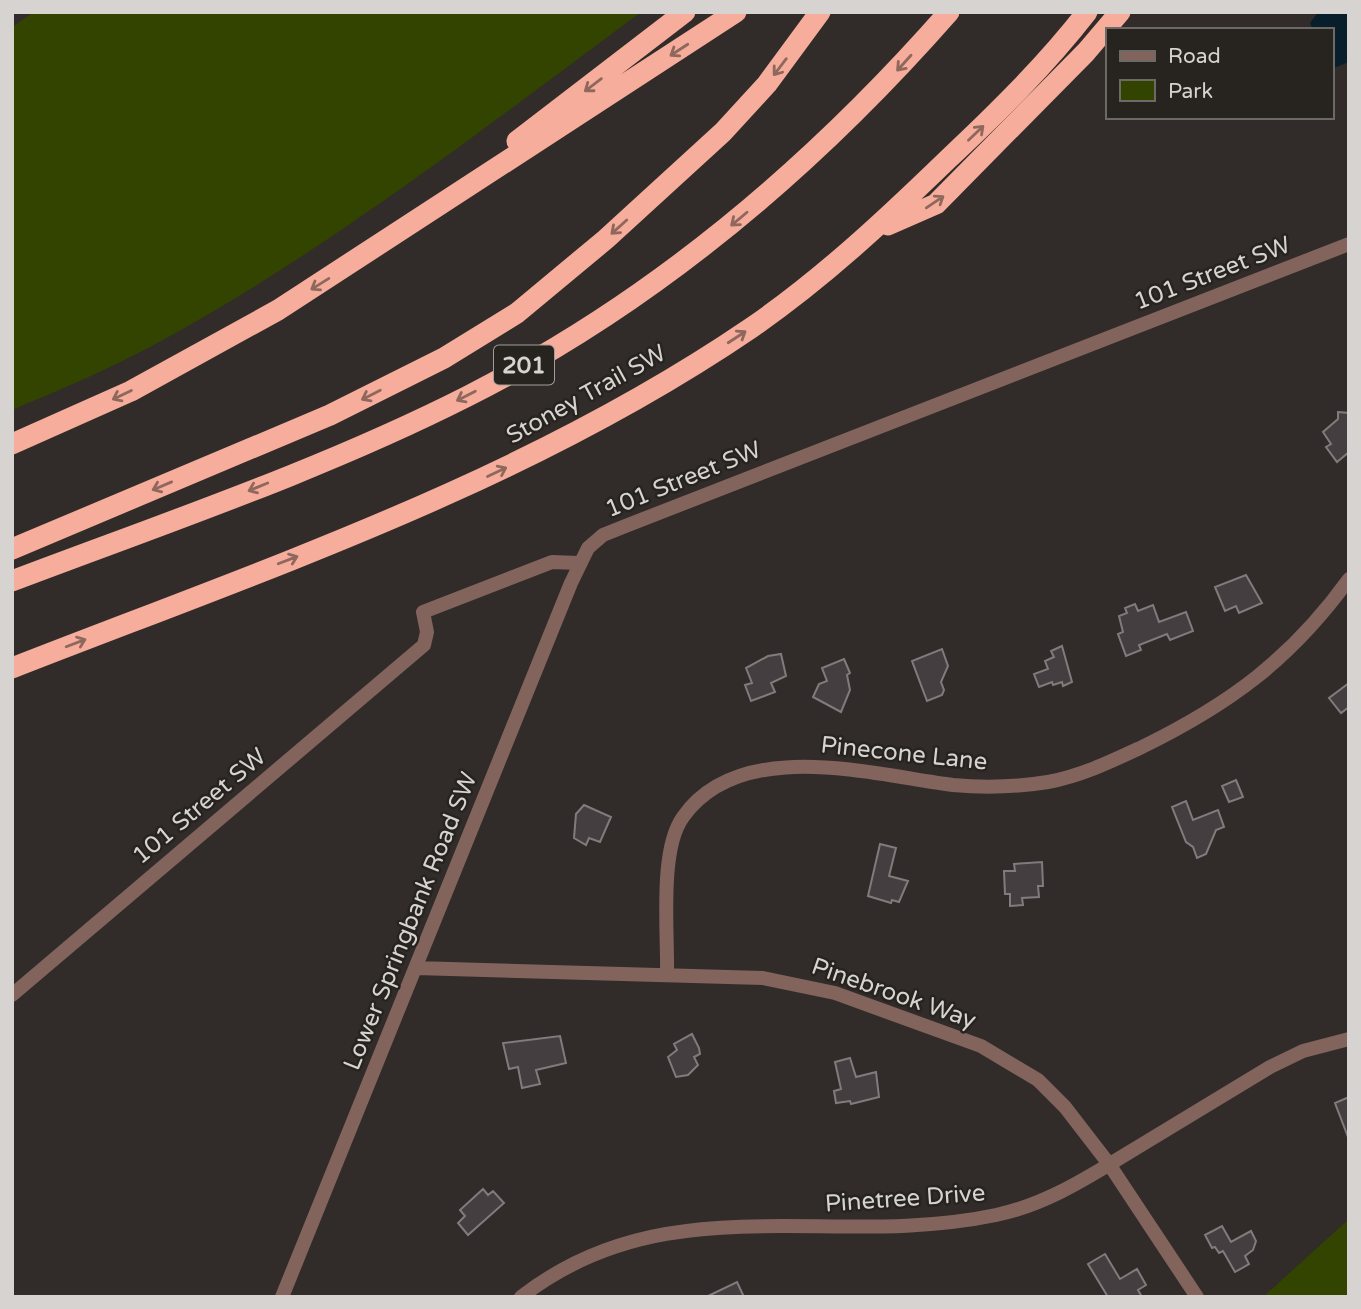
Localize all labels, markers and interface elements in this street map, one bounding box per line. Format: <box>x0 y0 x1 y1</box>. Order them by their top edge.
legend <box>1106 28 1333 119</box>
one-way arrow <box>670 43 690 57</box>
text: Road <box>1168 44 1221 69</box>
one-way arrow <box>896 54 912 72</box>
one-way arrow <box>772 57 787 76</box>
one-way arrow <box>584 77 602 92</box>
text: Park <box>1168 79 1213 104</box>
one-way arrow <box>967 125 984 142</box>
one-way arrow <box>925 195 944 210</box>
one-way arrow <box>730 211 748 227</box>
one-way arrow <box>610 219 628 235</box>
street label: 101 Street SW <box>1130 230 1295 317</box>
one-way arrow <box>311 277 331 291</box>
one-way arrow <box>727 329 747 343</box>
street label: Stoney Trail SW <box>501 339 671 450</box>
road number: 201 <box>494 346 554 384</box>
one-way arrow <box>361 388 382 402</box>
one-way arrow <box>112 389 133 402</box>
one-way arrow <box>456 390 477 404</box>
street label: 101 Street SW <box>601 435 765 524</box>
one-way arrow <box>486 465 507 478</box>
one-way arrow <box>152 480 174 493</box>
one-way arrow <box>247 482 269 495</box>
one-way arrow <box>276 553 298 566</box>
one-way arrow <box>64 636 86 649</box>
street label: Pinecone Lane <box>819 730 989 777</box>
street label: 101 Street SW <box>127 742 272 871</box>
street label: Lower Springbank Road SW <box>337 768 484 1074</box>
street label: Pinebrook Way <box>808 952 980 1035</box>
street label: Pinetree Drive <box>824 1178 986 1219</box>

